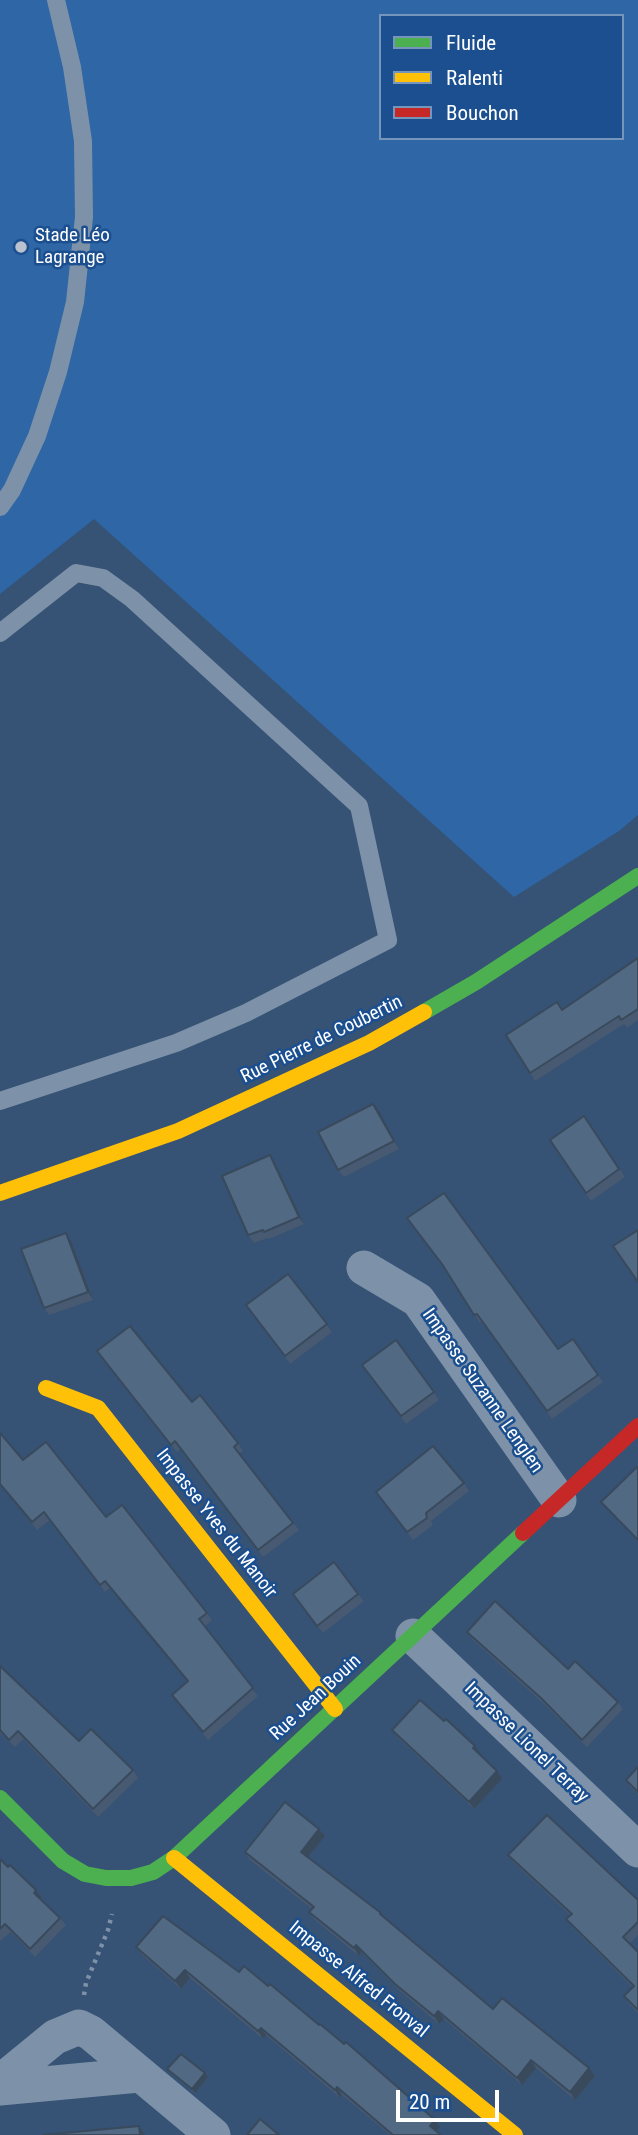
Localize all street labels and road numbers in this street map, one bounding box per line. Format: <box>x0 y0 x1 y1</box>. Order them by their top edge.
street label: Rue Pierre de Coubertin <box>238 991 406 1089</box>
street label: Impasse Suzanne Lenglen <box>417 1304 547 1478</box>
street label: Impasse Yves du Manoir <box>151 1445 281 1603</box>
street label: Rue Jean Bouin <box>266 1650 366 1746</box>
street label: Impasse Lionel Terray <box>459 1678 593 1808</box>
street label: Impasse Alfred Fronval <box>284 1917 432 2043</box>

